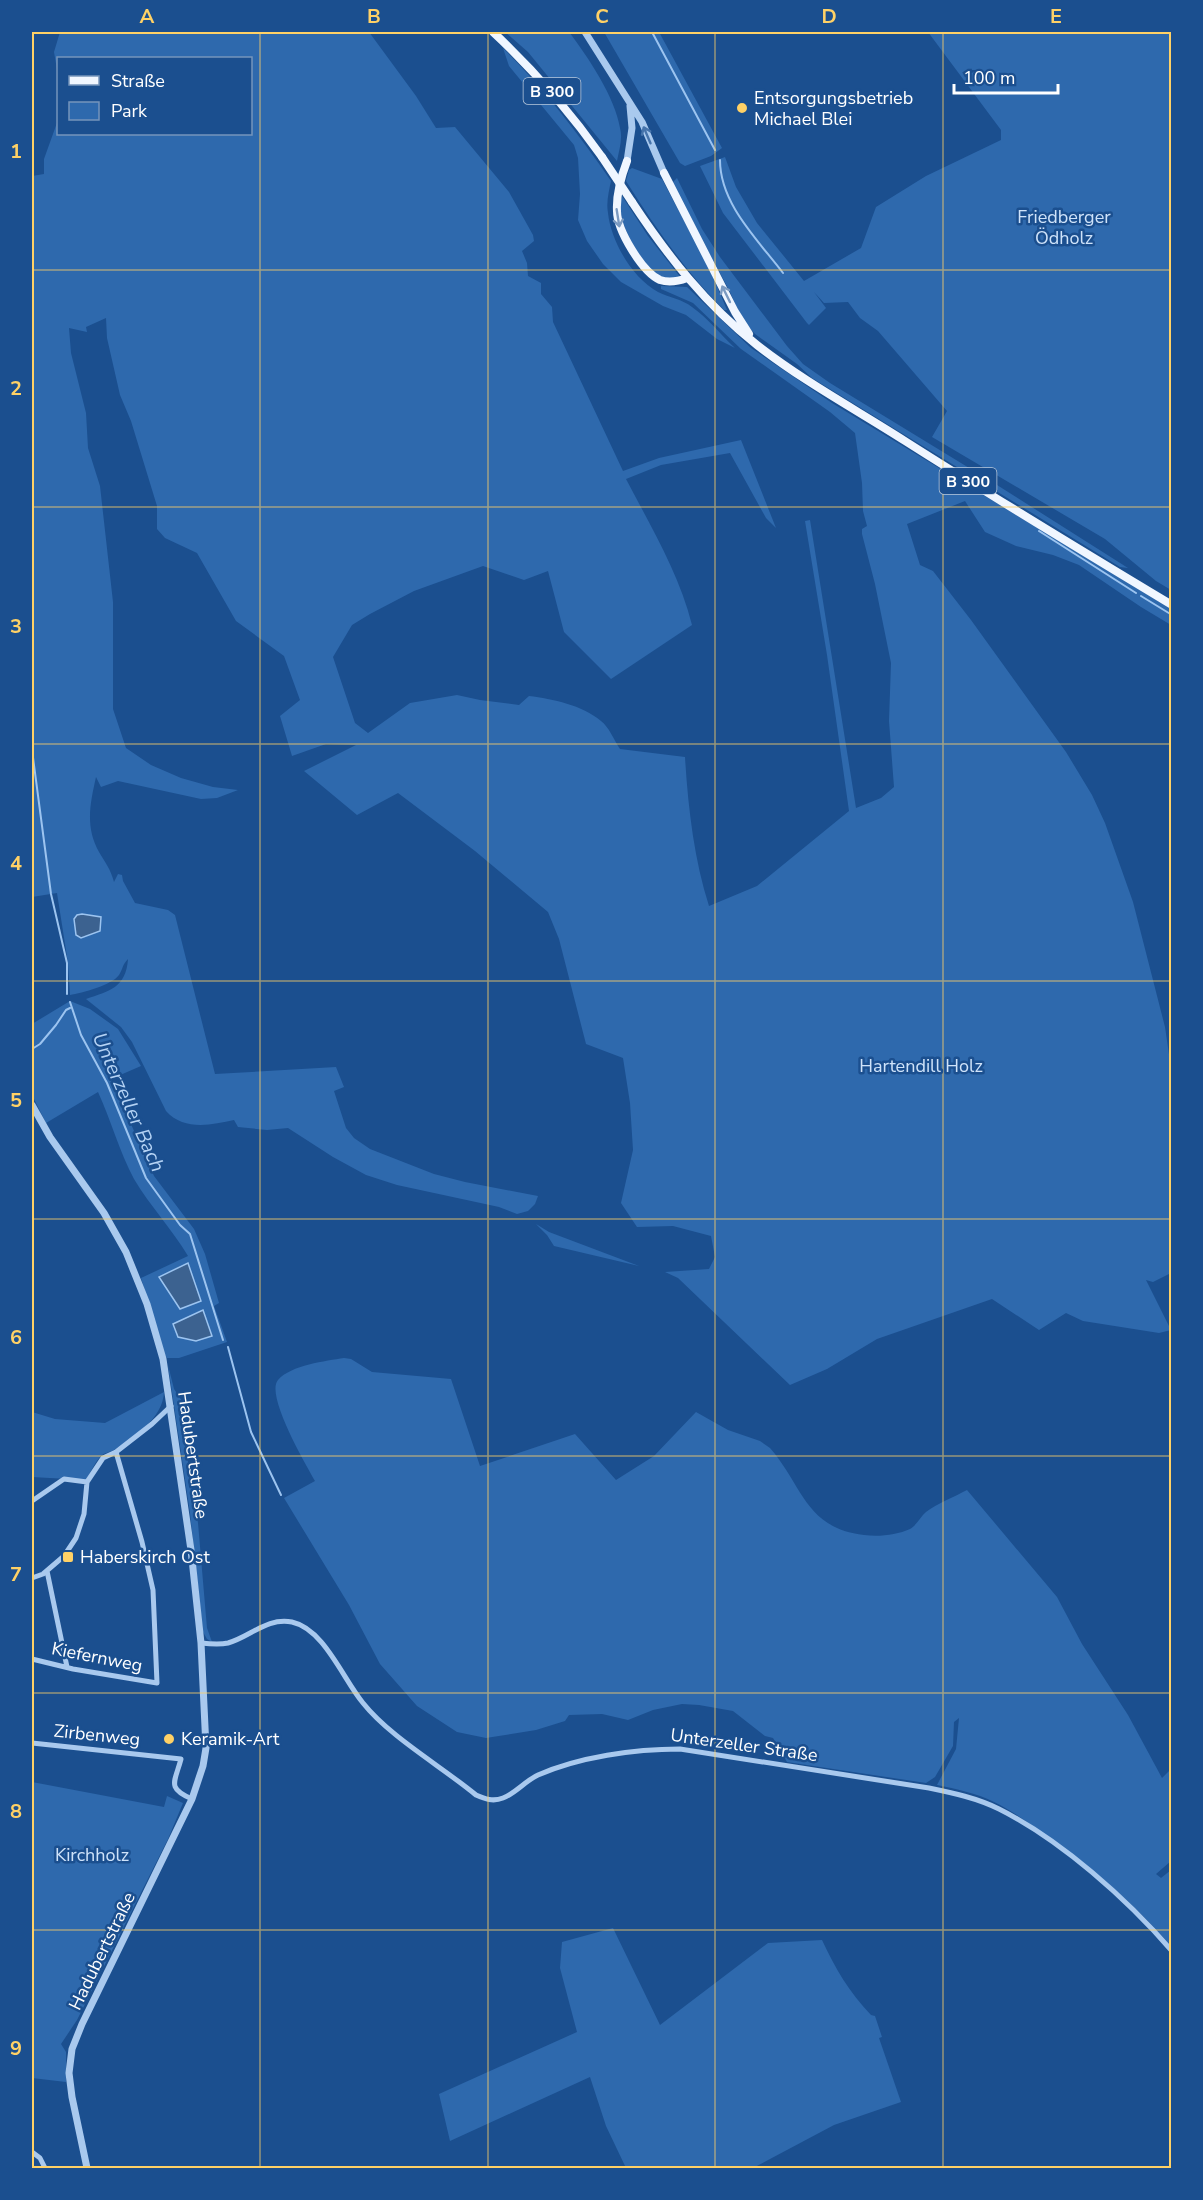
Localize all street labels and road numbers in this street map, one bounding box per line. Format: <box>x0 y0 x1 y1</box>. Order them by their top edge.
road number: B 300 <box>524 78 580 104</box>
road number: B 300 <box>940 468 996 494</box>
street label: Hadubertstraße <box>172 1390 214 1520</box>
street label: Kiefernweg <box>50 1636 144 1678</box>
street label: Zirbenweg <box>53 1719 141 1751</box>
street label: Unterzeller Straße <box>669 1723 819 1767</box>
street label: Hadubertstraße <box>63 1888 141 2014</box>

